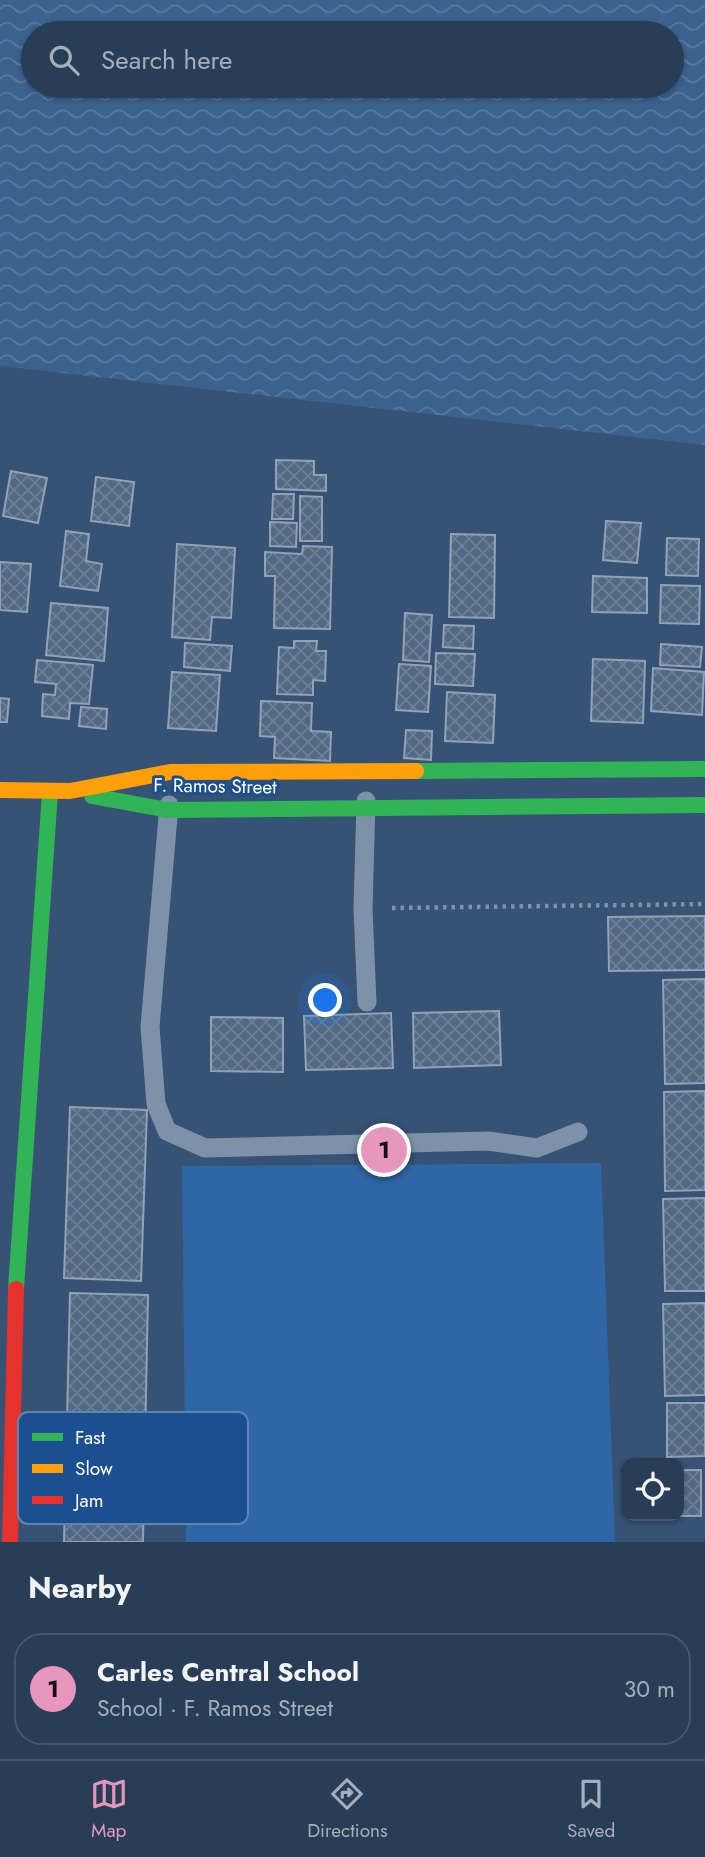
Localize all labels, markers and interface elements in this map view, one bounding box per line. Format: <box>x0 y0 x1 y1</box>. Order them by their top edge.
search box <box>21 21 684 98</box>
icon: search <box>45 41 83 79</box>
text: Search here <box>101 41 233 79</box>
street label: F. Ramos Street <box>153 771 277 801</box>
your location <box>308 983 342 1017</box>
pin: 1 <box>361 1124 407 1176</box>
legend <box>18 1412 248 1524</box>
text: Fast <box>75 1424 106 1451</box>
text: Slow <box>75 1455 113 1482</box>
map controls <box>621 1458 684 1521</box>
button: locate <box>621 1458 684 1521</box>
text: Jam <box>72 1487 104 1514</box>
text: Nearby <box>28 1566 131 1609</box>
text: Carles Central School <box>97 1653 359 1691</box>
text: 1 <box>47 1672 59 1706</box>
text: 30 m <box>624 1672 675 1706</box>
text: School · F. Ramos Street <box>97 1691 333 1725</box>
tab: Map <box>90 1775 128 1844</box>
tab: Directions <box>307 1775 388 1844</box>
tab: Saved <box>567 1775 615 1844</box>

